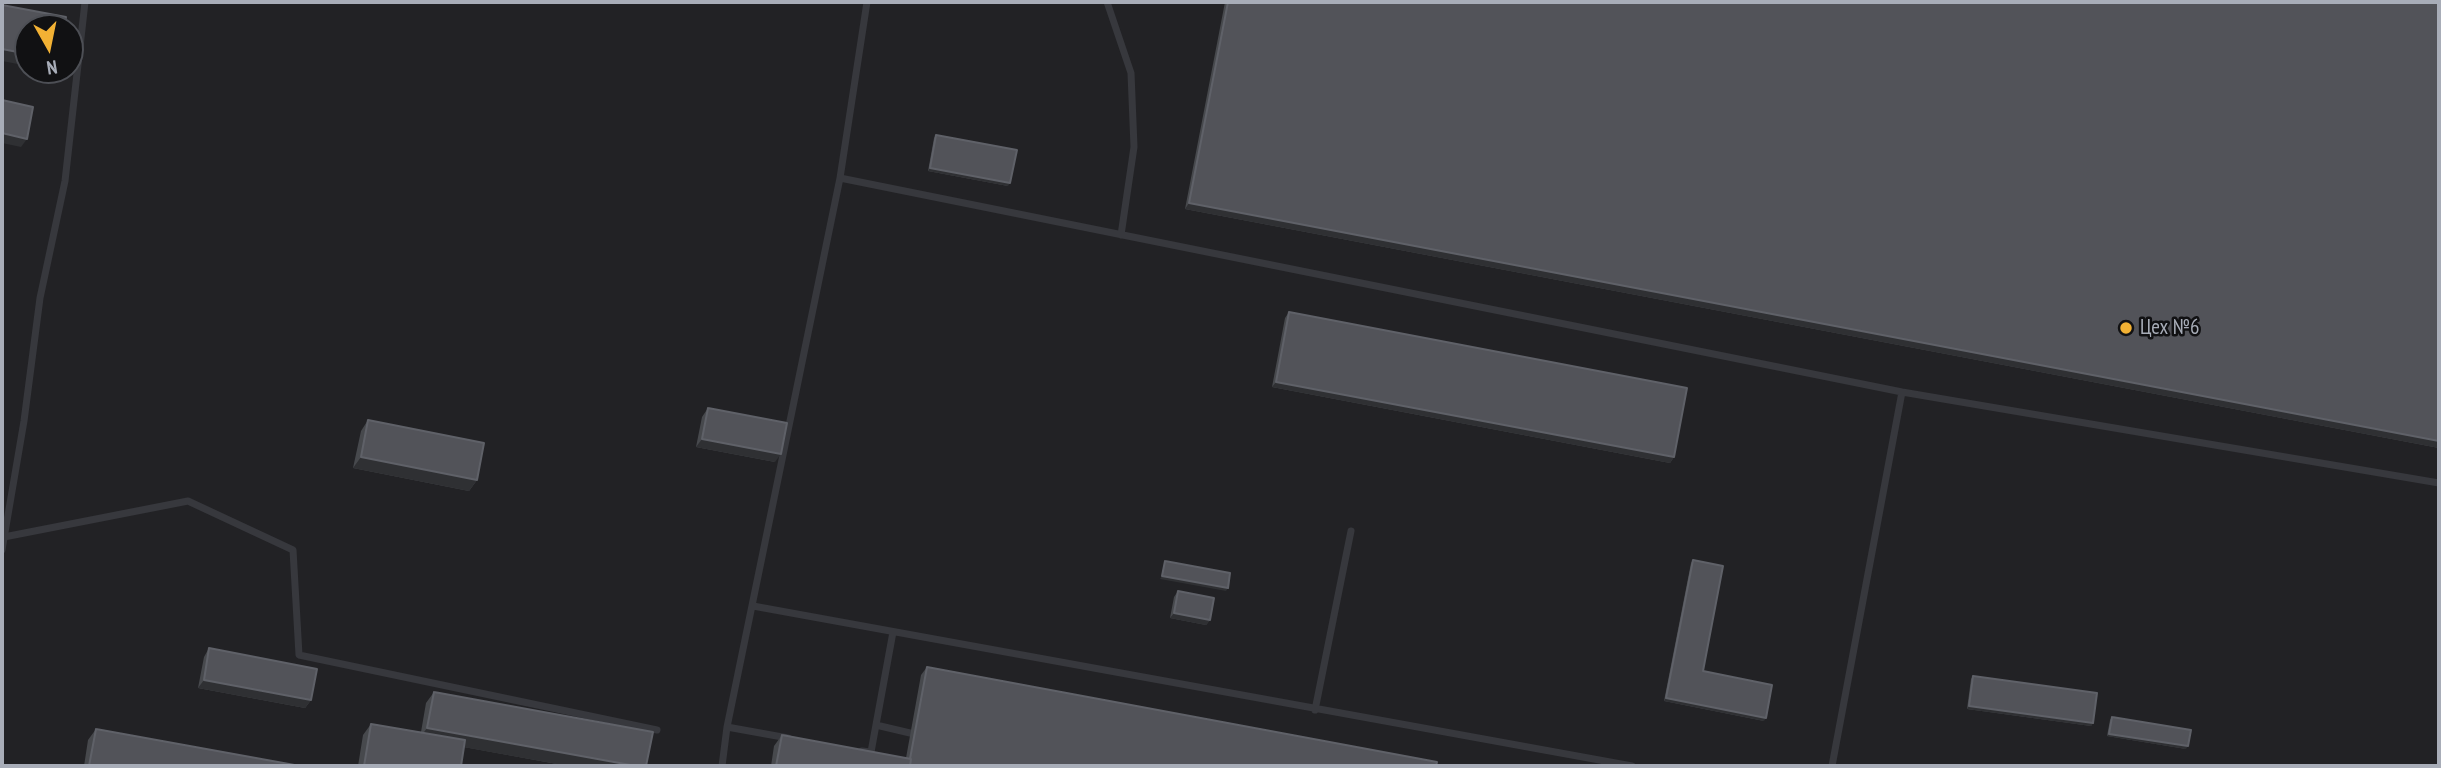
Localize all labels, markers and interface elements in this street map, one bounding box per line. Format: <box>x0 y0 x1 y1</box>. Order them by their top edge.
north arrow <box>14 14 84 84</box>
text: N <box>45 55 59 80</box>
place label: Цех №6 <box>2140 315 2199 341</box>
marker: Цех №6 <box>2118 320 2134 336</box>

